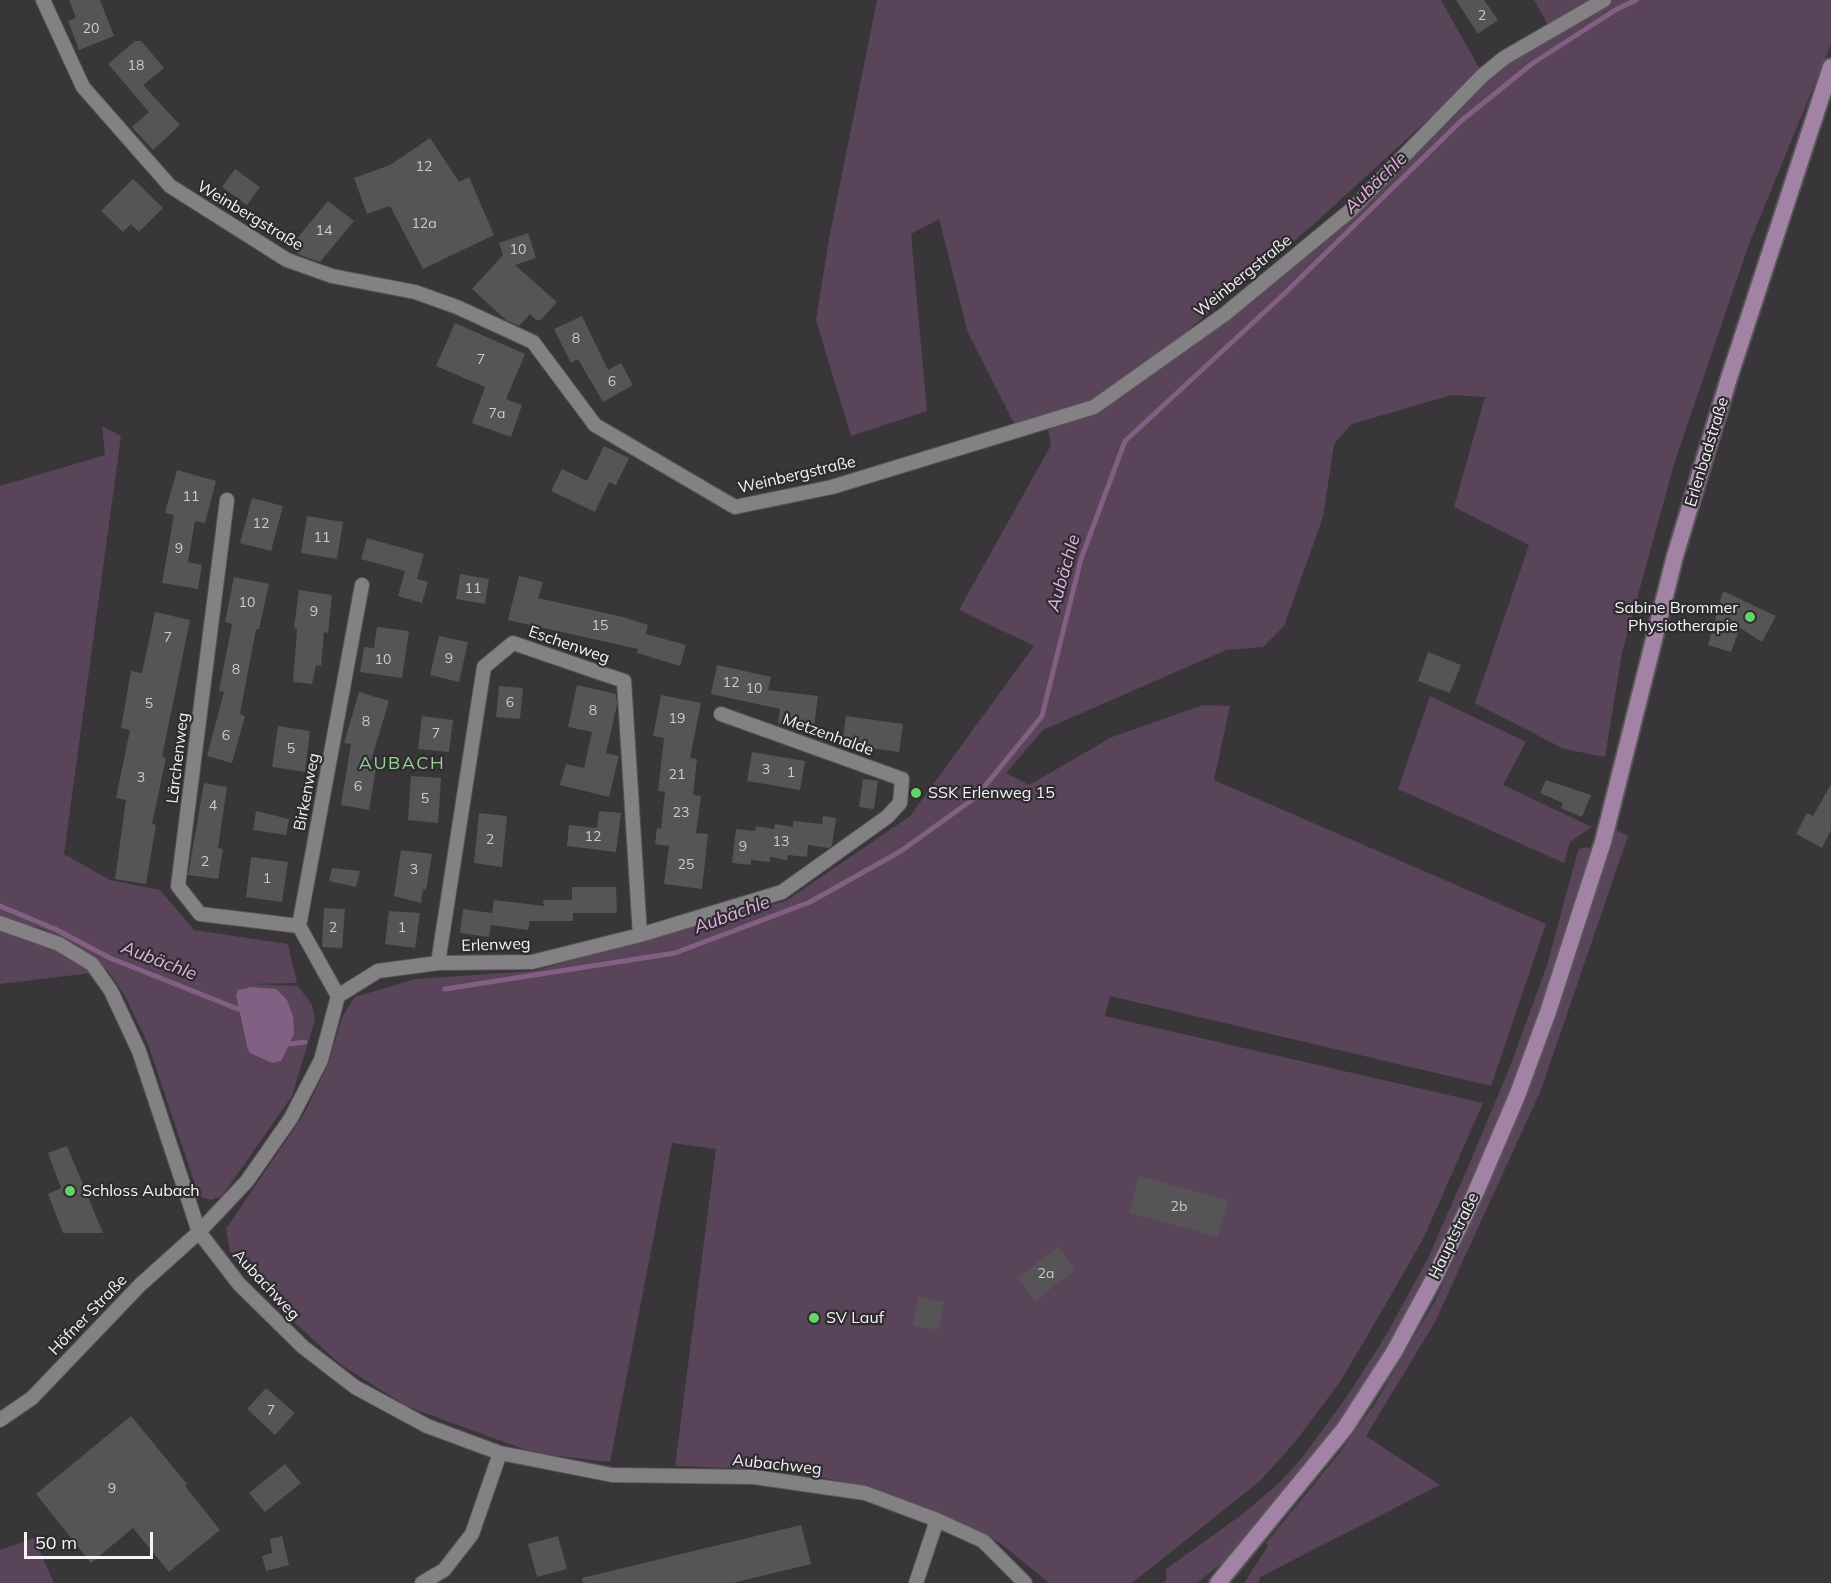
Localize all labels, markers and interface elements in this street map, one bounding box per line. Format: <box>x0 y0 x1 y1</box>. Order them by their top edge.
house number: 2 <box>1478 8 1486 24</box>
house number: 20 <box>83 21 99 37</box>
house number: 18 <box>128 58 144 74</box>
water label: Aubächle <box>1340 148 1412 218</box>
house number: 12 <box>416 159 432 175</box>
street label: Weinbergstraße <box>194 177 306 255</box>
house number: 12a <box>411 216 437 232</box>
house number: 14 <box>316 223 332 239</box>
street label: Weinbergstraße <box>1190 231 1296 321</box>
house number: 10 <box>510 242 526 258</box>
house number: 8 <box>572 331 580 347</box>
house number: 7 <box>477 352 485 368</box>
house number: 6 <box>608 374 616 390</box>
street label: Erlenbadstraße <box>1681 395 1733 509</box>
house number: 7a <box>489 406 505 422</box>
street label: Weinbergstraße <box>736 452 858 498</box>
house number: 11 <box>183 489 199 505</box>
house number: 12 <box>253 516 269 532</box>
house number: 11 <box>314 530 330 546</box>
water label: Aubächle <box>1043 532 1085 614</box>
house number: 9 <box>175 541 183 557</box>
house number: 11 <box>465 581 481 597</box>
house number: 10 <box>239 595 255 611</box>
place label: Sabine Brommer Physiotherapie <box>1614 598 1738 636</box>
house number: 9 <box>310 604 318 620</box>
marker: Sabine Brommer Physiotherapie <box>1743 610 1757 624</box>
house number: 15 <box>592 618 608 634</box>
street label: Eschenweg <box>526 622 612 668</box>
house number: 7 <box>164 630 172 646</box>
house number: 9 <box>445 651 453 667</box>
house number: 10 <box>375 652 391 668</box>
house number: 8 <box>232 662 240 678</box>
house number: 12 <box>723 675 739 691</box>
house number: 10 <box>746 681 762 697</box>
house number: 6 <box>506 695 514 711</box>
house number: 5 <box>145 696 153 712</box>
house number: 8 <box>589 703 597 719</box>
street label: Metzenhalde <box>780 710 876 760</box>
street label: Lärchenweg <box>163 711 193 805</box>
house number: 19 <box>669 711 685 727</box>
house number: 8 <box>362 714 370 730</box>
house number: 7 <box>432 726 440 742</box>
house number: 6 <box>222 728 230 744</box>
house number: 5 <box>287 741 295 757</box>
street label: Birkenweg <box>290 752 324 832</box>
district label: AUBACH <box>359 753 445 775</box>
house number: 3 <box>762 762 770 778</box>
house number: 1 <box>787 765 795 781</box>
house number: 21 <box>669 767 685 783</box>
house number: 3 <box>137 770 145 786</box>
house number: 6 <box>354 779 362 795</box>
place label: SSK Erlenweg 15 <box>928 783 1055 803</box>
marker: SSK Erlenweg 15 <box>909 786 923 800</box>
house number: 5 <box>421 791 429 807</box>
house number: 4 <box>209 798 217 814</box>
house number: 23 <box>673 805 689 821</box>
house number: 12 <box>585 829 601 845</box>
house number: 2 <box>486 832 494 848</box>
house number: 13 <box>773 834 789 850</box>
house number: 9 <box>739 839 747 855</box>
house number: 2 <box>201 854 209 870</box>
house number: 25 <box>678 857 694 873</box>
house number: 3 <box>410 862 418 878</box>
house number: 1 <box>263 871 271 887</box>
water label: Aubächle <box>691 891 773 939</box>
house number: 2 <box>329 920 337 936</box>
house number: 1 <box>398 920 406 936</box>
street label: Erlenweg <box>461 934 531 956</box>
water label: Aubächle <box>118 937 200 985</box>
place label: Schloss Aubach <box>82 1181 200 1201</box>
marker: Schloss Aubach <box>63 1184 77 1198</box>
street label: Hauptstraße <box>1425 1190 1483 1282</box>
house number: 2b <box>1171 1199 1187 1215</box>
street label: Aubachweg <box>228 1246 304 1324</box>
house number: 2a <box>1038 1266 1054 1282</box>
street label: Höfner Straße <box>45 1271 131 1359</box>
place label: SV Lauf <box>826 1308 884 1328</box>
marker: SV Lauf <box>807 1311 821 1325</box>
house number: 7 <box>267 1403 275 1419</box>
street label: Aubachweg <box>731 1451 823 1479</box>
house number: 9 <box>108 1481 116 1497</box>
scale bar <box>27 1520 156 1558</box>
text: 50 m <box>35 1531 77 1554</box>

